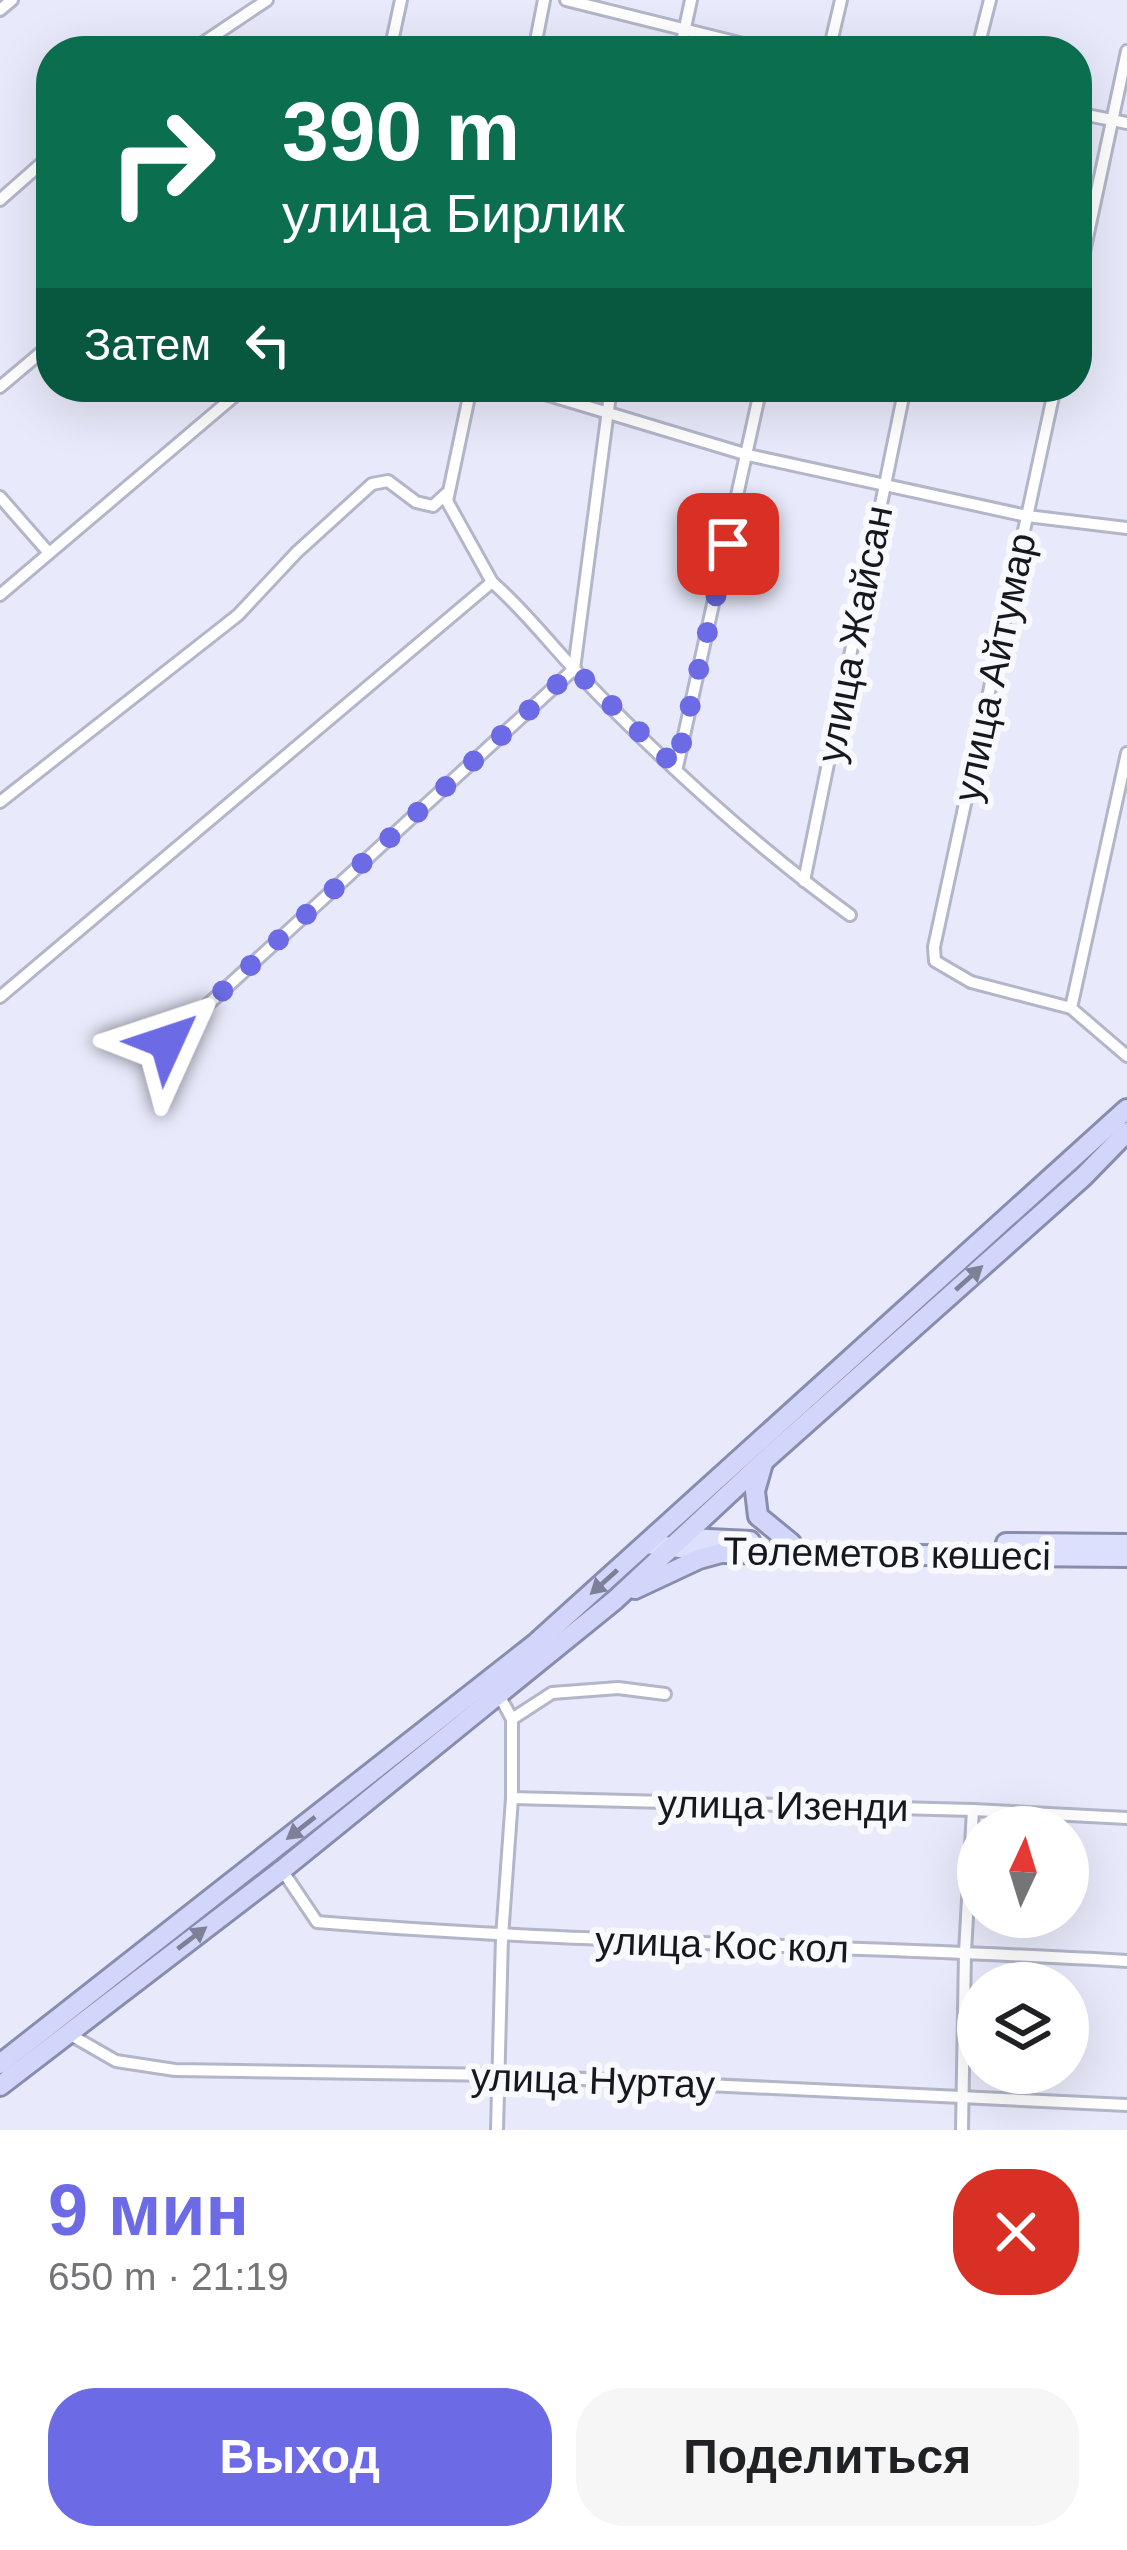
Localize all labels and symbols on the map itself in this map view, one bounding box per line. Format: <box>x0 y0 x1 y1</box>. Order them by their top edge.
pin <box>677 493 779 595</box>
street label: улица Жайсан <box>809 502 900 766</box>
street label: улица Айтумар <box>945 529 1044 805</box>
position arrow <box>104 979 230 1105</box>
one-way arrow <box>955 1265 984 1292</box>
street label: Төлеметов көшесі <box>723 1529 1051 1578</box>
one-way arrow <box>589 1568 619 1595</box>
street label: улица Изенди <box>657 1782 909 1829</box>
north arrow <box>957 1806 1089 1938</box>
one-way arrow <box>286 1815 317 1840</box>
street label: улица Кос кол <box>594 1919 850 1970</box>
one-way arrow <box>176 1926 208 1950</box>
street label: улица Нуртау <box>470 2055 716 2106</box>

